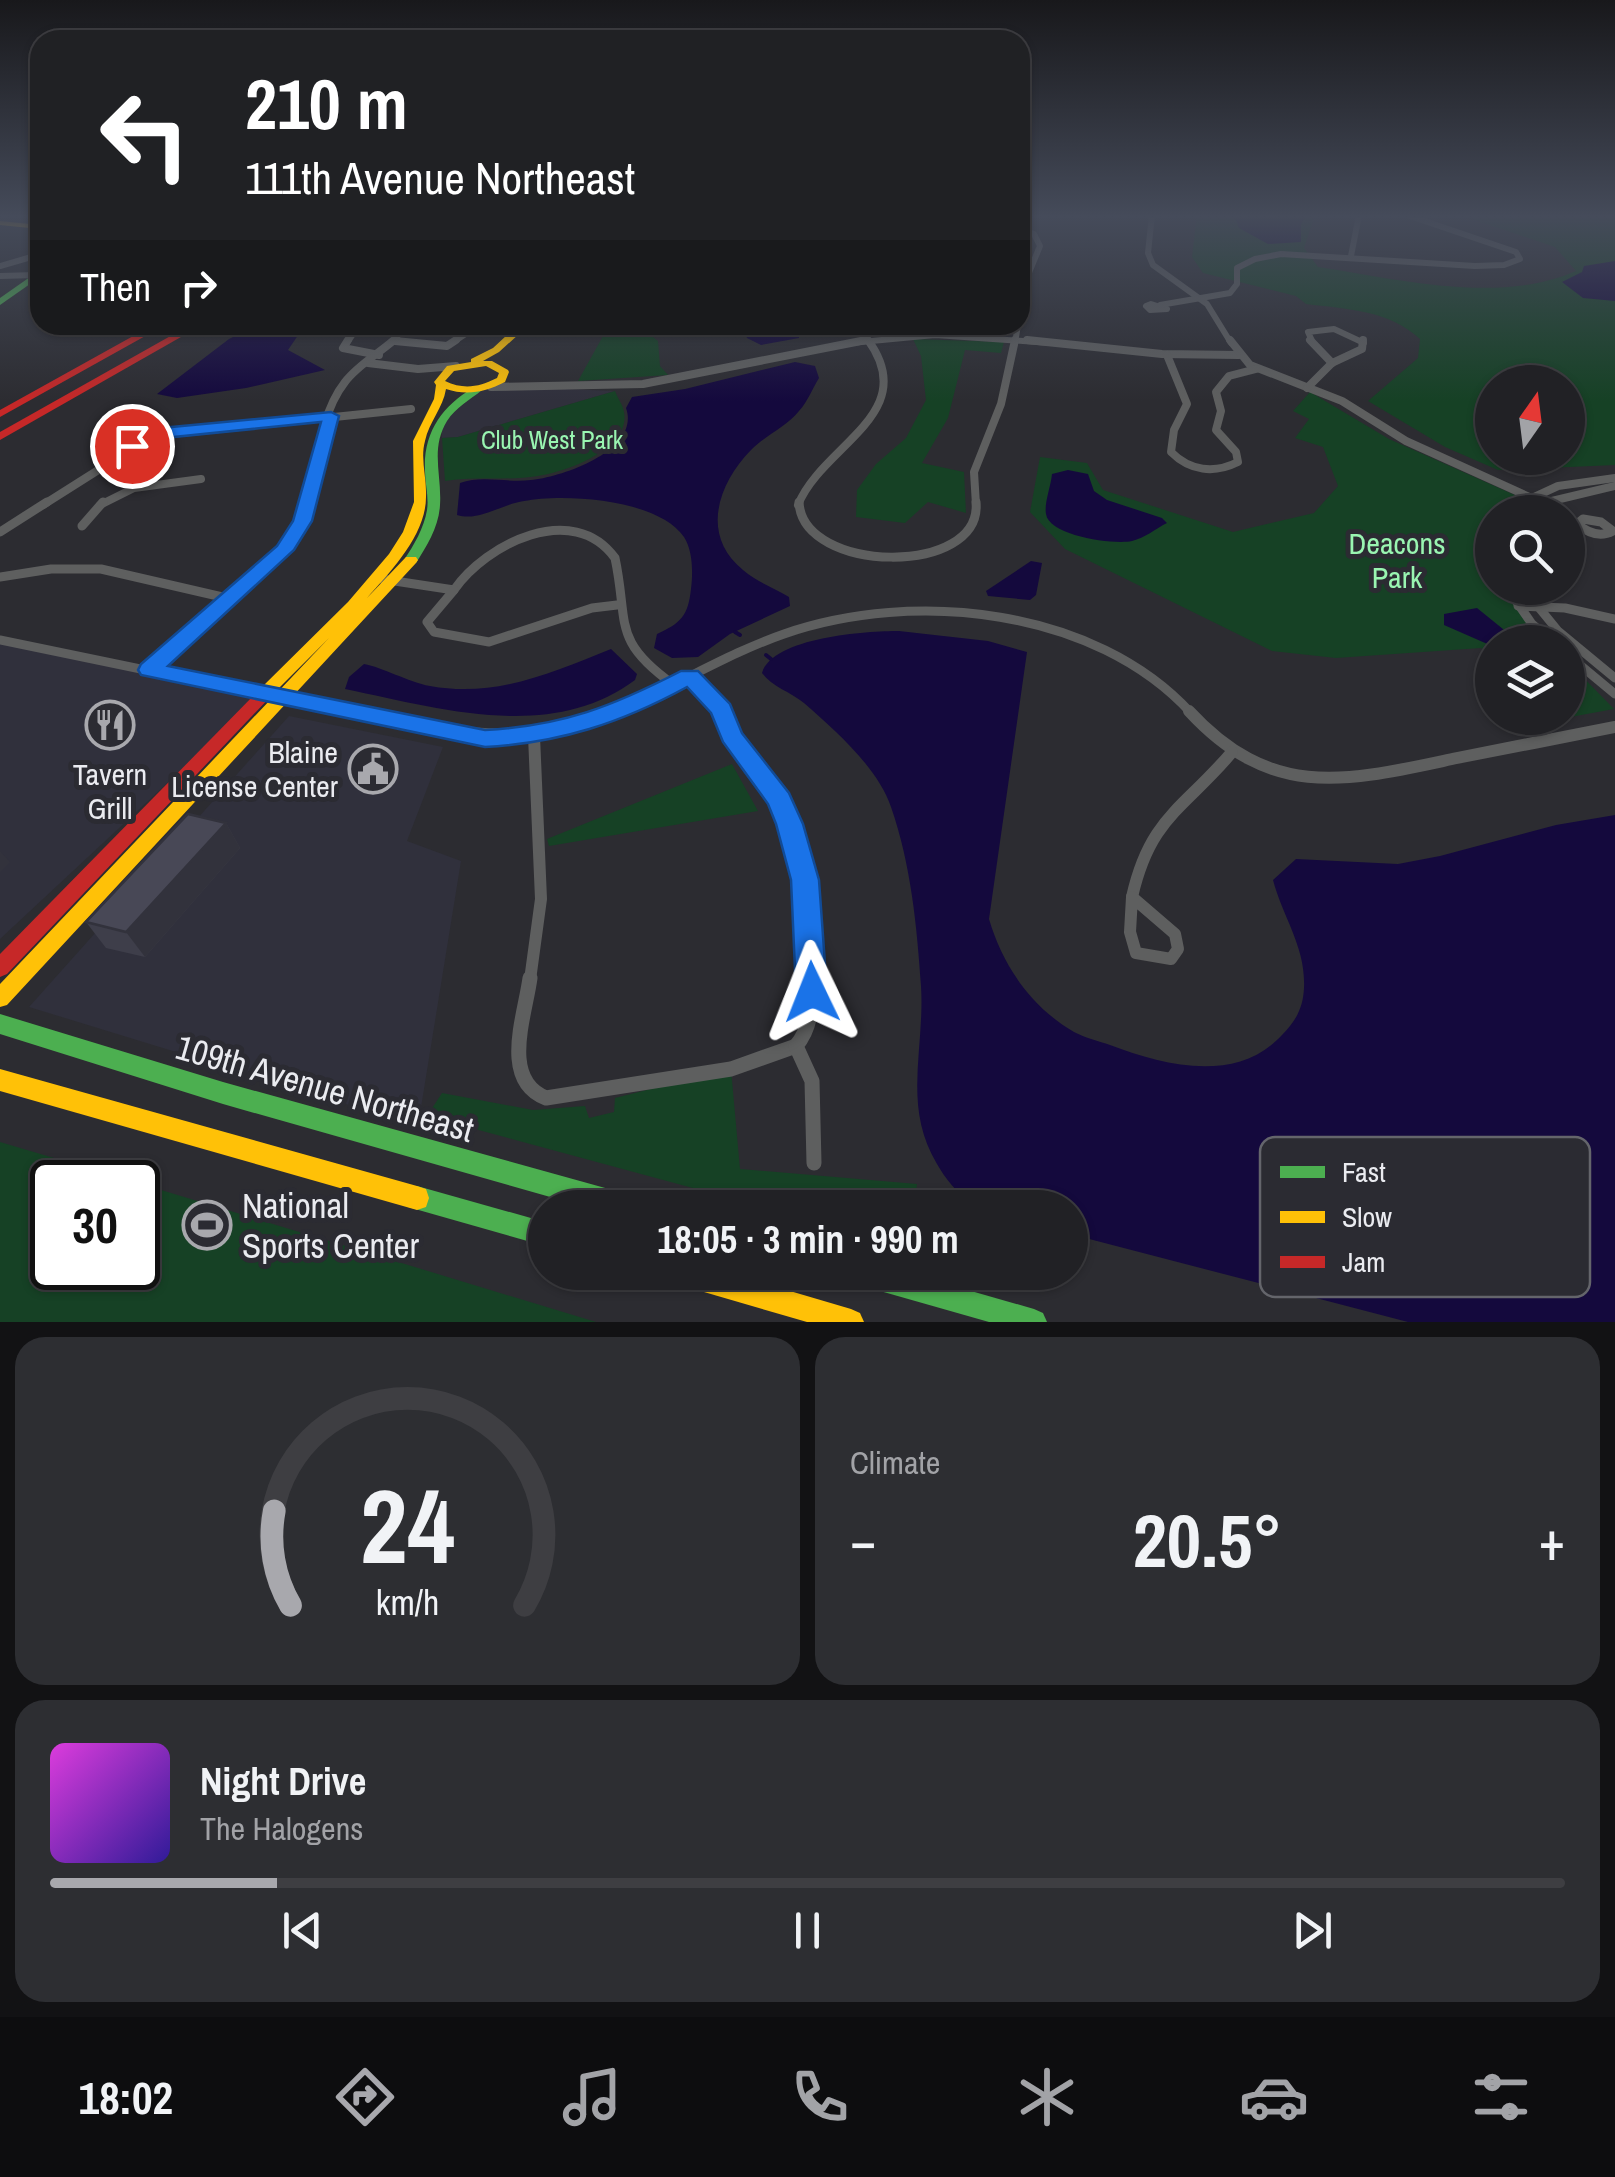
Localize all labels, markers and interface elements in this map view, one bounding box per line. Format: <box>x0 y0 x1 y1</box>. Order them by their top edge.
text: 210 m <box>245 57 408 151</box>
icon: left <box>80 70 210 200</box>
text: 111th Avenue Northeast <box>245 147 635 208</box>
icon: right <box>171 260 226 315</box>
text: Then <box>80 262 151 313</box>
north arrow <box>1475 365 1585 475</box>
map controls <box>1475 365 1585 735</box>
pin <box>90 404 175 489</box>
icon: arrive <box>105 419 160 474</box>
park label: Club West Park <box>481 423 624 457</box>
button: search <box>1475 495 1585 605</box>
park label: Deacons Park <box>1348 523 1446 597</box>
button: layers <box>1475 625 1585 735</box>
restaurant icon: Tavern Grill <box>84 699 136 751</box>
place label: Blaine License Center <box>171 732 339 806</box>
public building icon: Blaine License Center <box>347 743 399 795</box>
place label: Tavern Grill <box>73 754 147 828</box>
position arrow <box>760 940 864 1044</box>
street label: 109th Avenue Northeast <box>171 1023 479 1153</box>
legend <box>1260 1137 1590 1297</box>
text: Fast <box>1342 1153 1386 1191</box>
speed limit sign: 30 <box>30 1160 160 1290</box>
place label: National Sports Center <box>242 1182 420 1269</box>
text: Slow <box>1342 1198 1392 1236</box>
sports icon: National Sports Center <box>181 1199 233 1251</box>
text: 18:05 · 3 min · 990 m <box>657 1214 959 1265</box>
text: Jam <box>1342 1243 1385 1281</box>
text: Climate <box>850 1441 940 1484</box>
text: 24 <box>360 1455 455 1595</box>
text: 20.5° <box>1133 1489 1282 1590</box>
text: − <box>850 1503 876 1577</box>
text: + <box>1539 1503 1565 1577</box>
text: km/h <box>376 1578 439 1626</box>
text: Night Drive <box>200 1756 366 1807</box>
text: The Halogens <box>200 1807 363 1850</box>
icon: previous <box>275 1903 330 1958</box>
icon: pause <box>780 1903 835 1958</box>
icon: next <box>1285 1903 1340 1958</box>
icon: directions <box>330 2062 400 2132</box>
icon: music <box>557 2062 627 2132</box>
icon: phone <box>785 2062 855 2132</box>
icon: climate <box>1012 2062 1082 2132</box>
icon: car <box>1239 2062 1309 2132</box>
icon: filters <box>1466 2062 1536 2132</box>
text: 18:02 <box>79 2067 173 2128</box>

